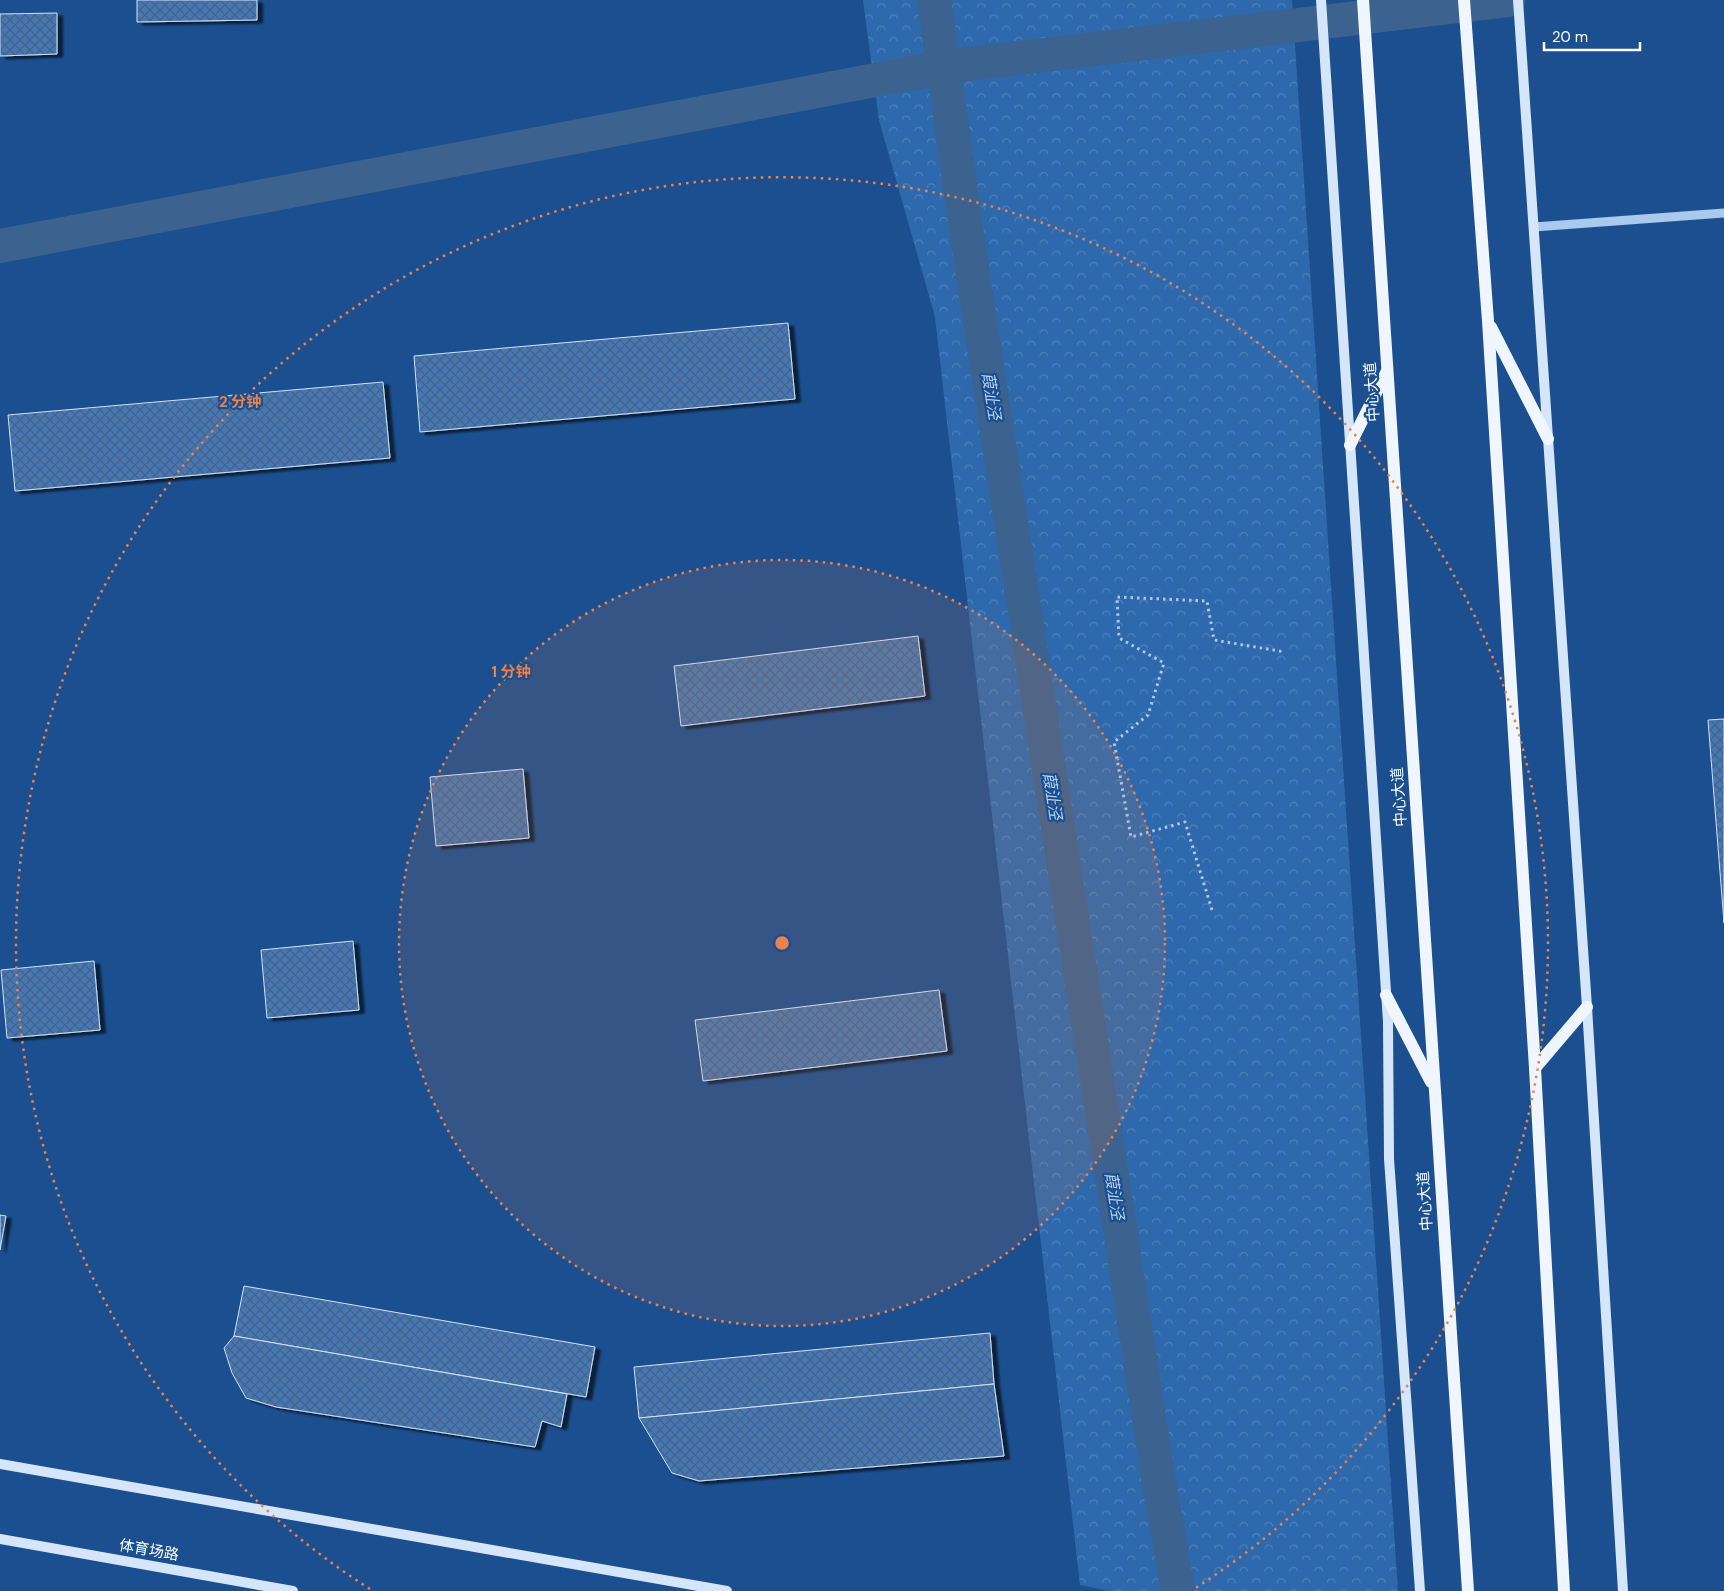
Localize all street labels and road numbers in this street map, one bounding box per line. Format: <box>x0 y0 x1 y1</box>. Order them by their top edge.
street label: 中心大道 <box>1360 361 1384 423</box>
street label: 中心大道 <box>1387 766 1411 828</box>
street label: 中心大道 <box>1413 1170 1437 1232</box>
street label: 体育场路 <box>118 1535 180 1565</box>

